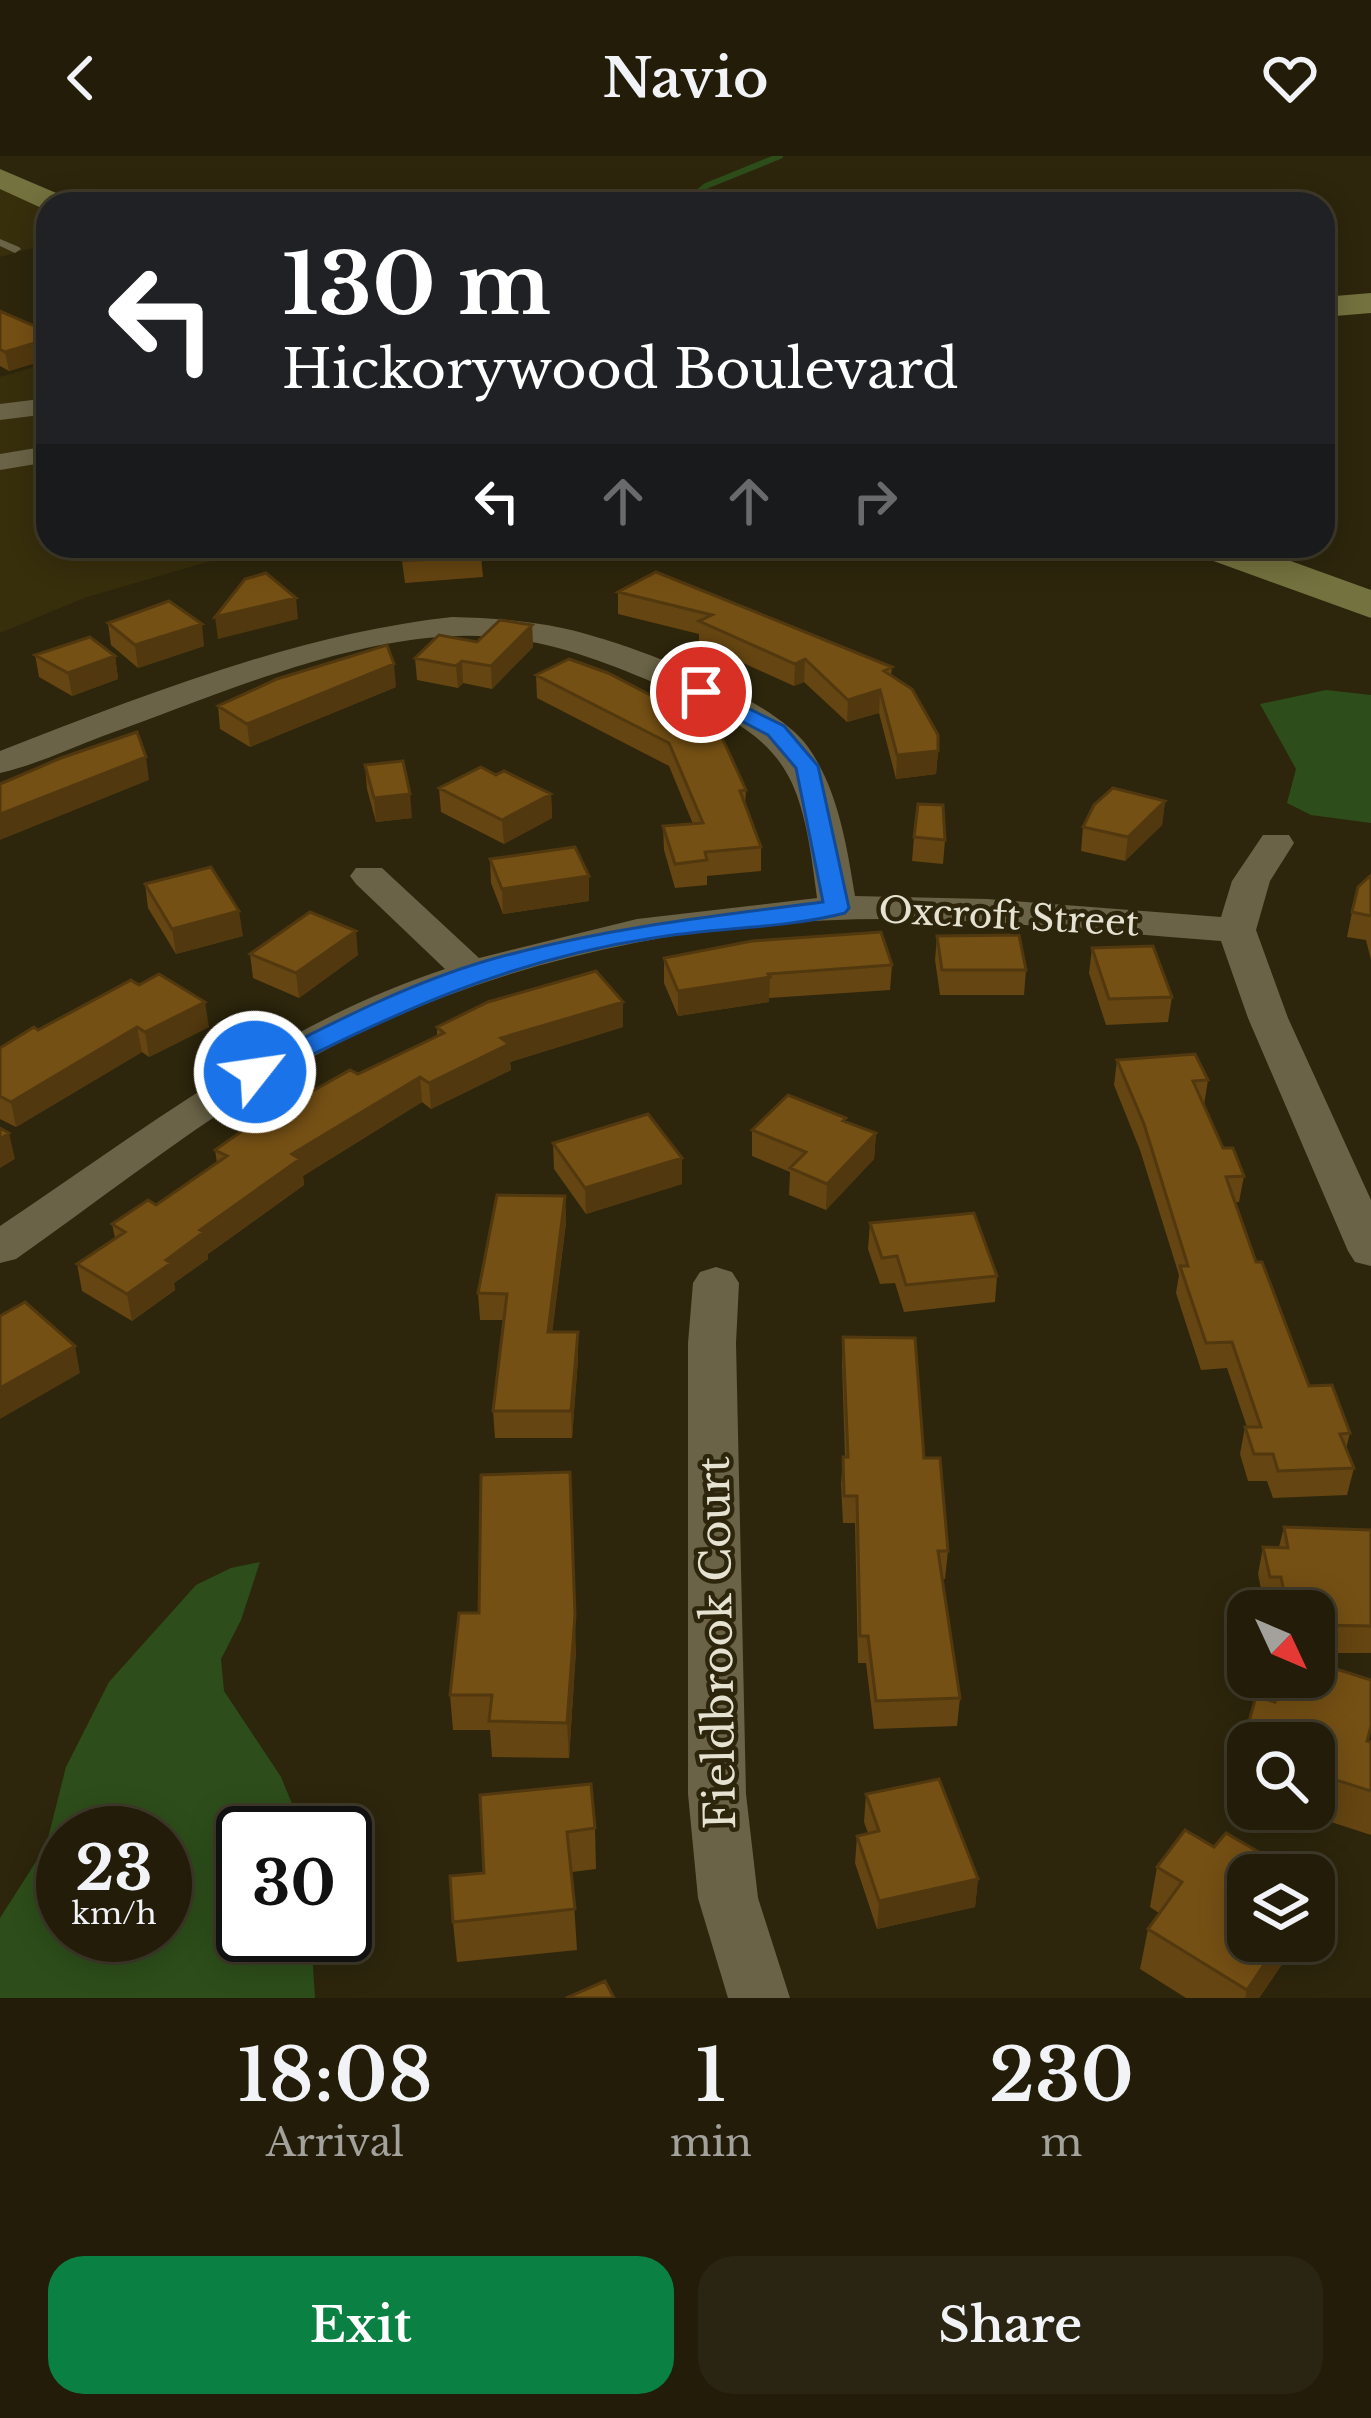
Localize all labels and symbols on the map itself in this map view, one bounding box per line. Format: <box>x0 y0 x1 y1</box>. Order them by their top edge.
pin <box>650 641 752 743</box>
street label: Oxcroft Street <box>877 887 1141 946</box>
position arrow <box>192 1009 318 1135</box>
street label: Fieldbrook Court <box>688 1456 746 1830</box>
north arrow <box>1227 1590 1335 1698</box>
speed limit sign: 30 <box>216 1806 372 1962</box>

